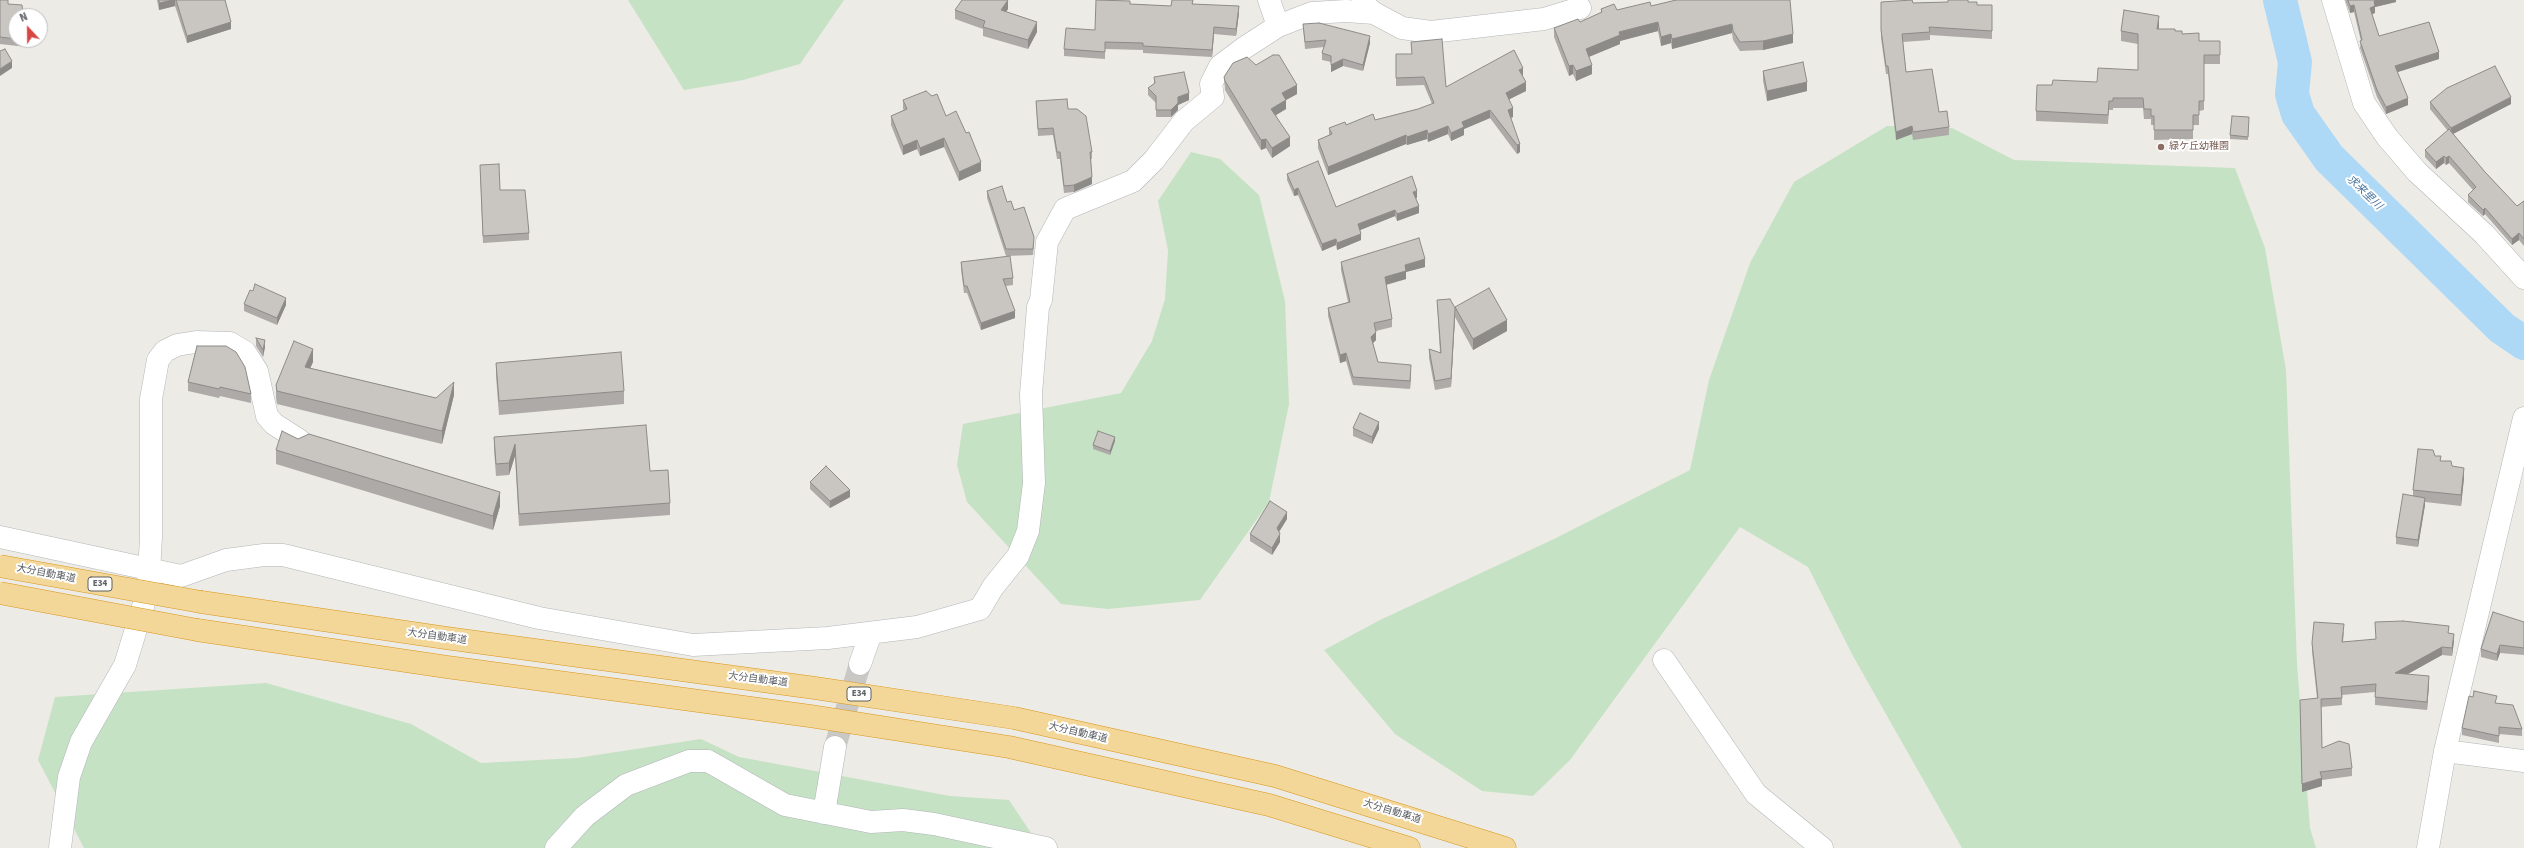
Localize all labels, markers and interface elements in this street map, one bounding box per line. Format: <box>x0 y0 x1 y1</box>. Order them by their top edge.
north arrow <box>8 8 48 48</box>
text: N <box>17 9 30 26</box>
place label: 緑ケ丘幼稚園 <box>2169 141 2229 153</box>
marker: 緑ケ丘幼稚園 <box>2156 142 2166 152</box>
water label: 求来里川 <box>2344 173 2384 213</box>
street label: 大分自動車道 <box>15 562 77 586</box>
road number: E34 <box>88 577 112 591</box>
street label: 大分自動車道 <box>406 627 468 647</box>
street label: 大分自動車道 <box>727 670 789 690</box>
road number: E34 <box>847 687 871 701</box>
street label: 大分自動車道 <box>1047 720 1109 746</box>
street label: 大分自動車道 <box>1362 797 1422 827</box>

